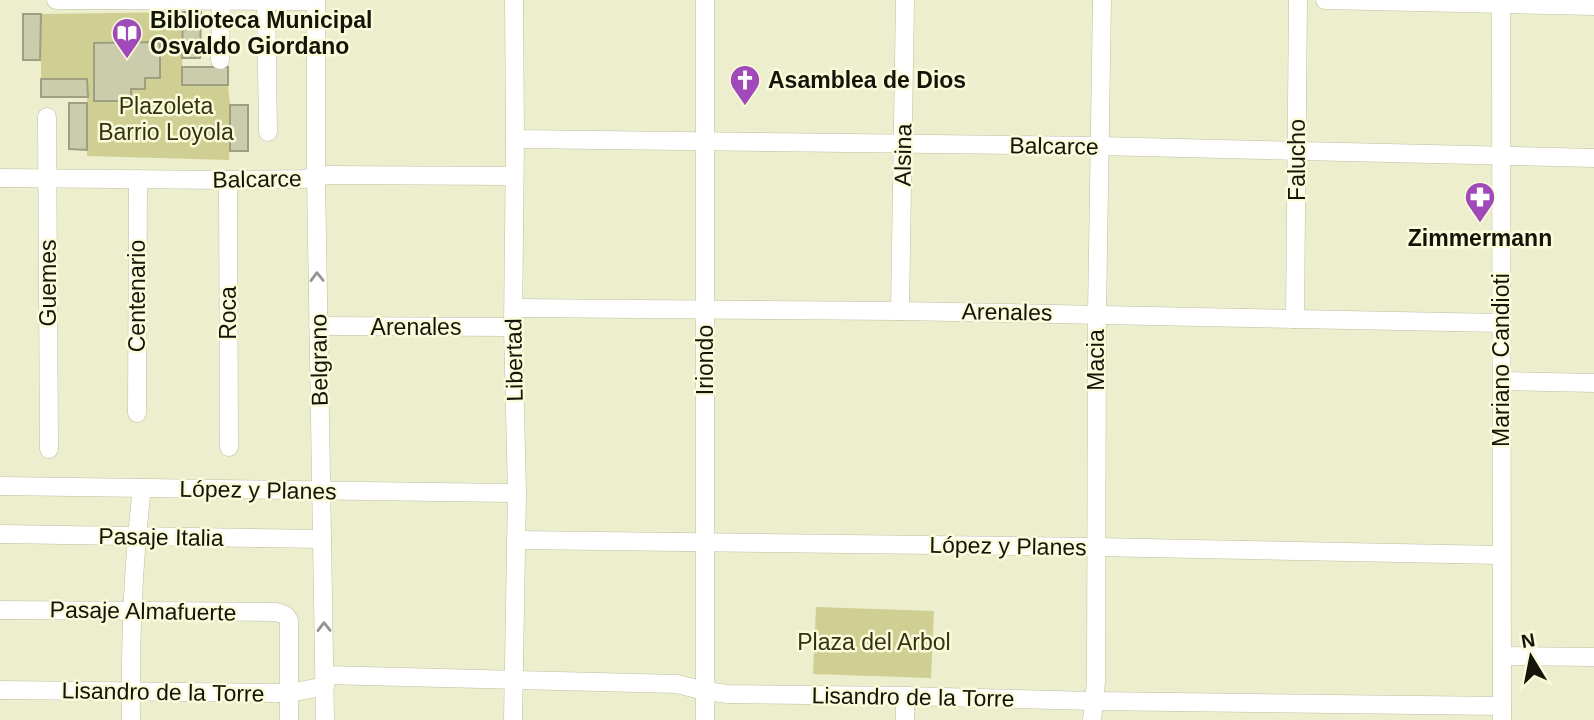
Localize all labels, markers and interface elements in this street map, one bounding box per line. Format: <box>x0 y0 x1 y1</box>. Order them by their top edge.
place label: Biblioteca Municipal Osvaldo Giordano <box>150 7 372 59</box>
library icon: Biblioteca Municipal Osvaldo Giordano <box>110 16 144 60</box>
church icon: Asamblea de Dios <box>728 63 762 107</box>
place label: Asamblea de Dios <box>768 67 966 93</box>
park label: Plazoleta Barrio Loyola <box>98 93 234 145</box>
street label: Falucho <box>1284 119 1310 201</box>
street label: Alsina <box>889 123 917 187</box>
street label: Balcarce <box>1009 132 1099 160</box>
street label: Balcarce <box>212 165 302 193</box>
pharmacy icon: Zimmermann <box>1463 180 1497 224</box>
place label: Zimmermann <box>1408 225 1552 251</box>
street label: Guemes <box>35 240 61 326</box>
street label: Centenario <box>124 240 150 352</box>
one-way arrow <box>310 272 325 283</box>
street label: Mariano Candioti <box>1488 273 1514 447</box>
street label: Roca <box>215 286 241 340</box>
street label: Arenales <box>961 298 1053 326</box>
street label: Belgrano <box>305 314 333 406</box>
street label: Arenales <box>371 314 461 340</box>
street label: Libertad <box>500 318 528 402</box>
street label: Iriondo <box>692 325 718 395</box>
street label: Macia <box>1083 329 1109 391</box>
street label: López y Planes <box>179 476 337 504</box>
street label: Pasaje Italia <box>98 523 224 551</box>
street label: López y Planes <box>929 532 1087 560</box>
street label: Pasaje Almafuerte <box>49 596 237 626</box>
one-way arrow <box>316 622 331 633</box>
north arrow <box>1496 622 1566 692</box>
park label: Plaza del Arbol <box>797 629 951 655</box>
text: N <box>1520 629 1537 652</box>
street label: Lisandro de la Torre <box>61 677 265 707</box>
street label: Lisandro de la Torre <box>811 682 1015 712</box>

